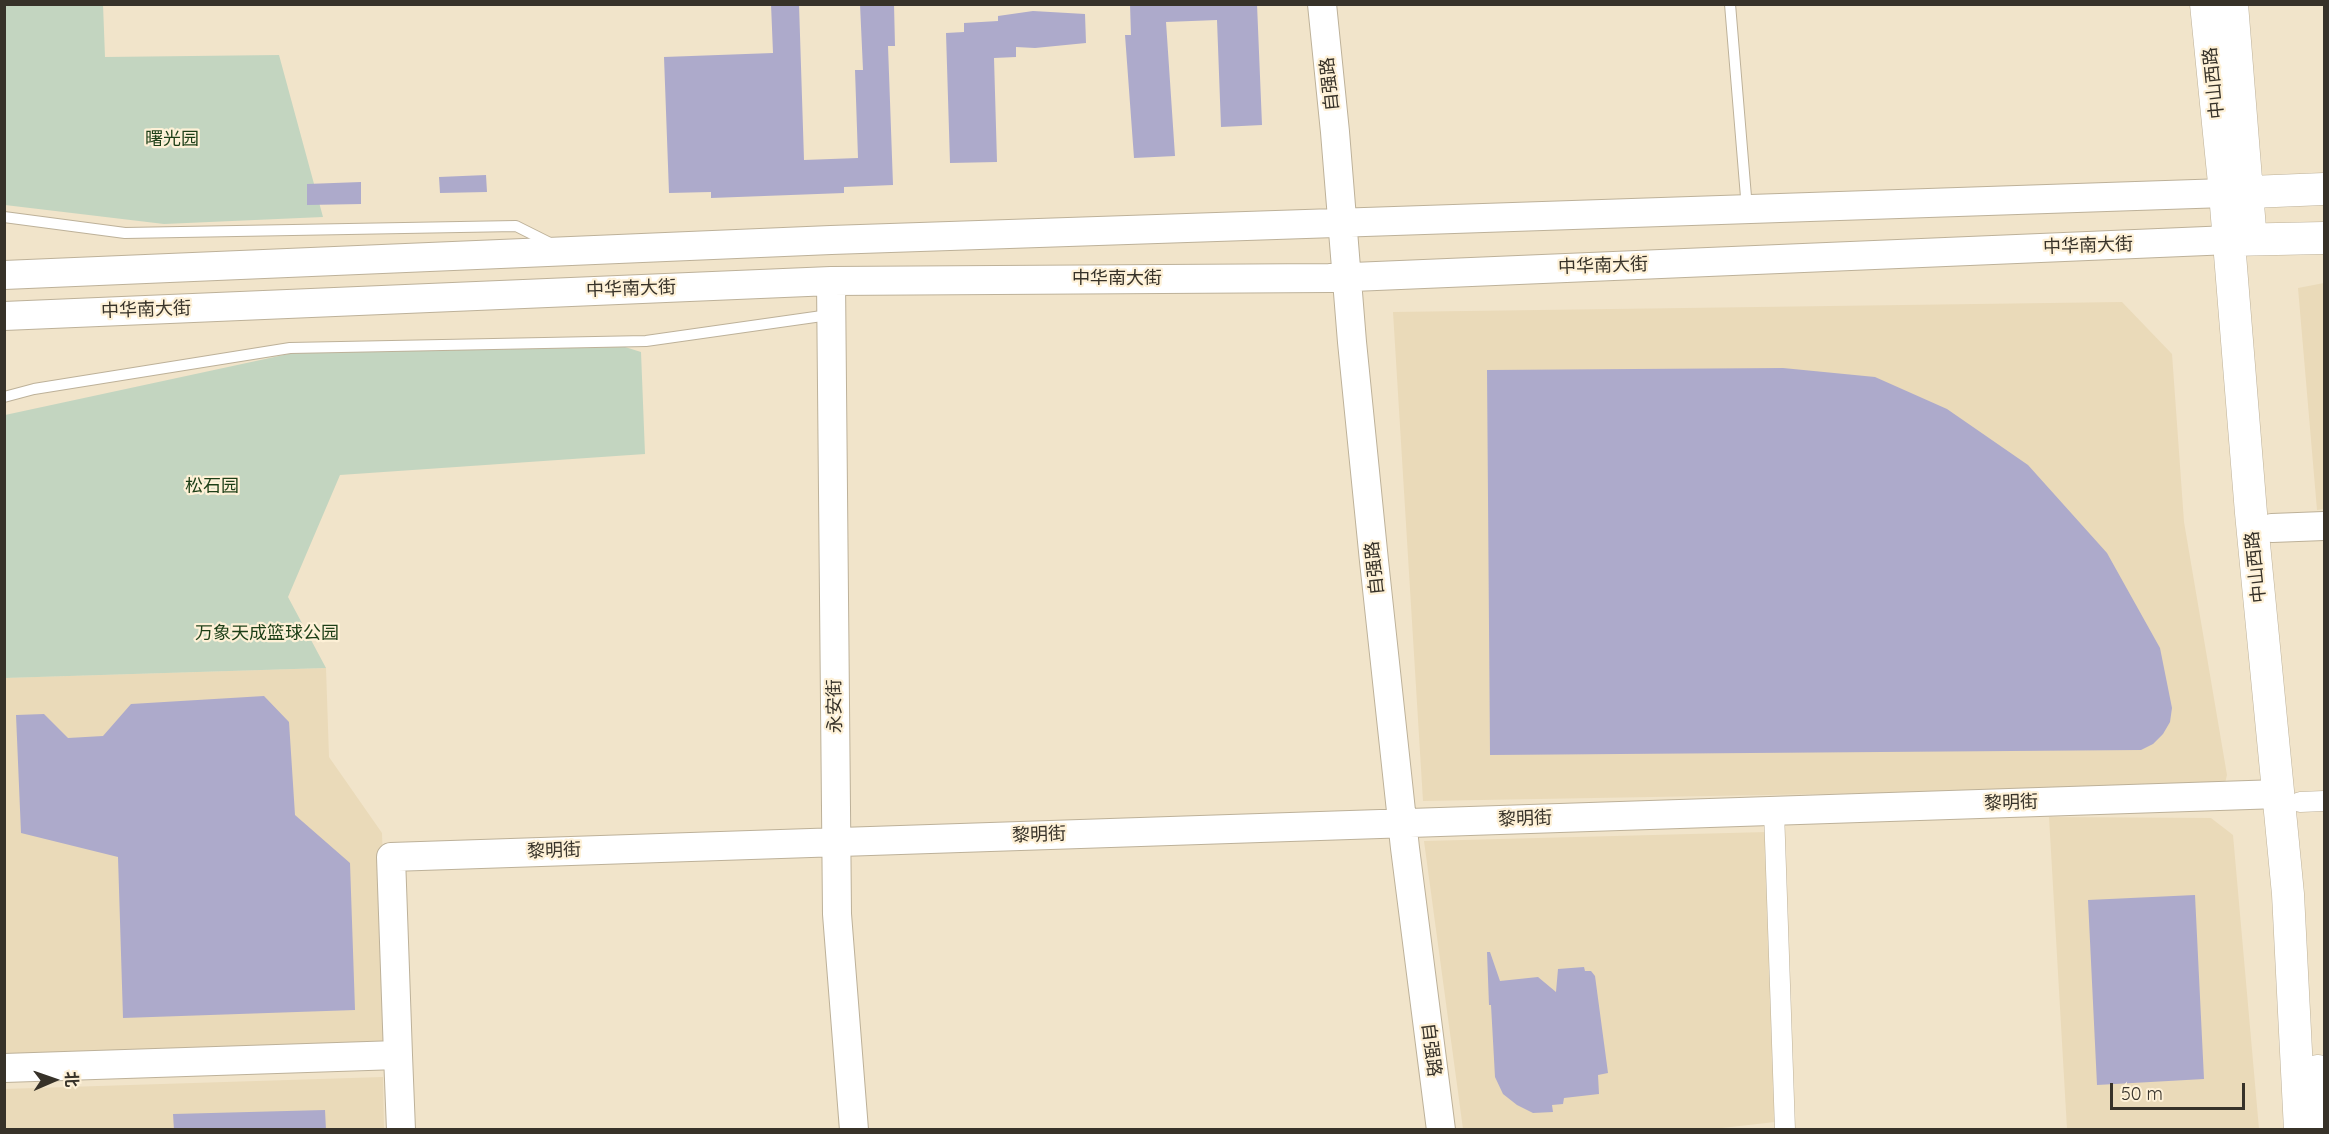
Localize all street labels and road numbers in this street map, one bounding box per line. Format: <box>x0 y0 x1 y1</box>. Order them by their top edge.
street label: 中山西路 <box>2199 46 2229 120</box>
street label: 自强路 <box>1316 56 1344 112</box>
street label: 中华南大街 <box>2043 234 2133 258</box>
street label: 中华南大街 <box>1558 254 1648 278</box>
street label: 中华南大街 <box>1072 268 1162 290</box>
street label: 中华南大街 <box>586 277 676 301</box>
street label: 中华南大街 <box>101 298 191 322</box>
street label: 中山西路 <box>2241 530 2271 604</box>
street label: 自强路 <box>1361 540 1389 596</box>
street label: 永安街 <box>824 679 846 733</box>
street label: 黎明街 <box>1984 791 2038 815</box>
street label: 黎明街 <box>1498 807 1552 831</box>
street label: 黎明街 <box>1012 823 1066 847</box>
street label: 黎明街 <box>527 839 581 863</box>
street label: 自强路 <box>1417 1022 1445 1078</box>

